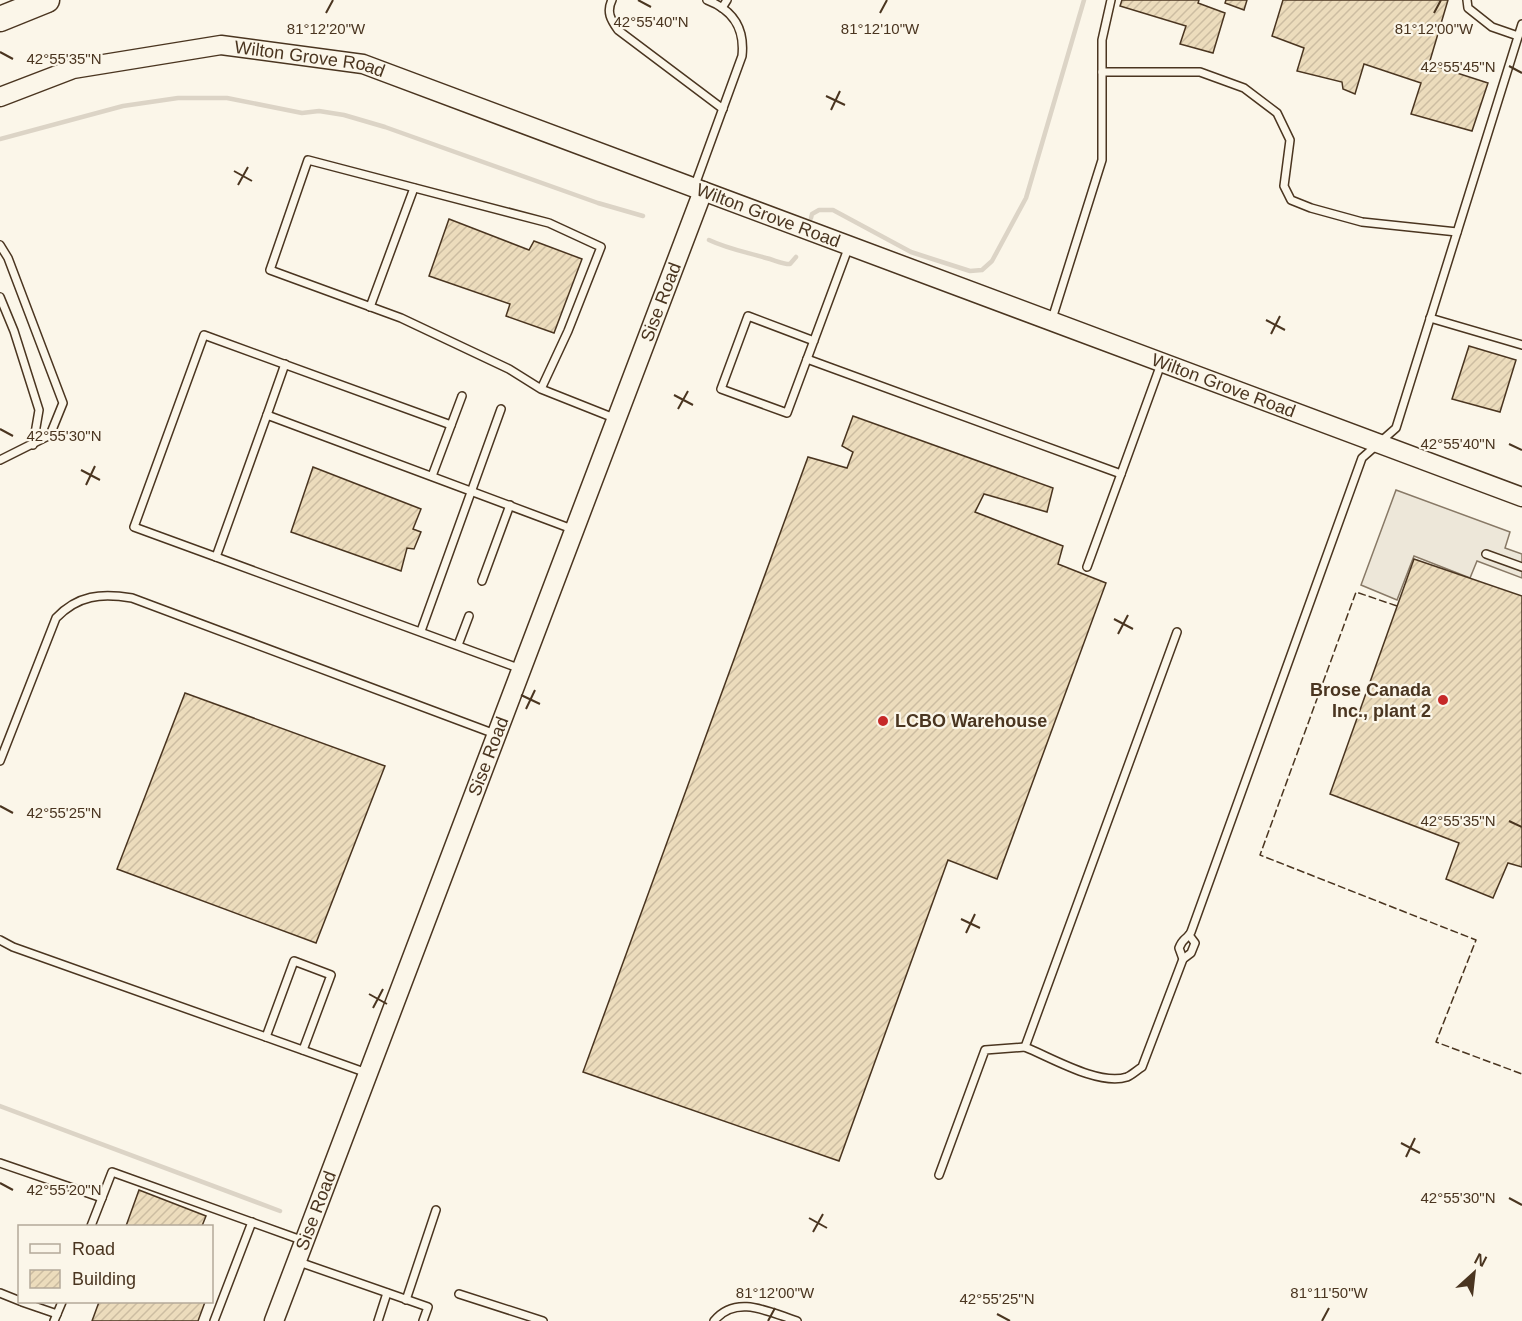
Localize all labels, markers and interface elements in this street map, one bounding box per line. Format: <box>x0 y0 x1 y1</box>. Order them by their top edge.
text: 42°55'40"N <box>613 13 689 30</box>
text: 81°12'20"W <box>287 20 366 37</box>
text: 81°12'10"W <box>841 20 920 37</box>
text: 81°12'00"W <box>1395 20 1474 37</box>
street label: Wilton Grove Road <box>233 37 388 81</box>
text: 42°55'35"N <box>26 50 102 67</box>
text: 42°55'45"N <box>1420 58 1496 75</box>
street label: Wilton Grove Road <box>693 179 843 251</box>
street label: Sise Road <box>637 260 685 344</box>
street label: Wilton Grove Road <box>1149 349 1298 421</box>
text: 42°55'30"N <box>26 427 102 444</box>
text: 42°55'40"N <box>1420 435 1496 452</box>
place label: Brose Canada Inc., plant 2 <box>1310 680 1432 721</box>
marker: Brose Canada Inc., plant 2 <box>1436 693 1450 707</box>
place label: LCBO Warehouse <box>895 711 1047 731</box>
street label: Sise Road <box>464 714 512 799</box>
marker: LCBO Warehouse <box>876 714 890 728</box>
text: 42°55'25"N <box>26 804 102 821</box>
text: 42°55'35"N <box>1420 812 1496 829</box>
street label: Sise Road <box>292 1168 340 1253</box>
text: 42°55'20"N <box>26 1181 102 1198</box>
text: 42°55'30"N <box>1420 1189 1496 1206</box>
legend <box>18 1225 213 1303</box>
text: Road <box>72 1239 115 1259</box>
north arrow <box>1444 1243 1504 1303</box>
text: N <box>1472 1250 1490 1270</box>
text: Building <box>72 1269 136 1289</box>
text: 81°12'00"W <box>736 1284 815 1301</box>
text: 81°11'50"W <box>1290 1284 1368 1301</box>
text: 42°55'25"N <box>959 1290 1035 1307</box>

